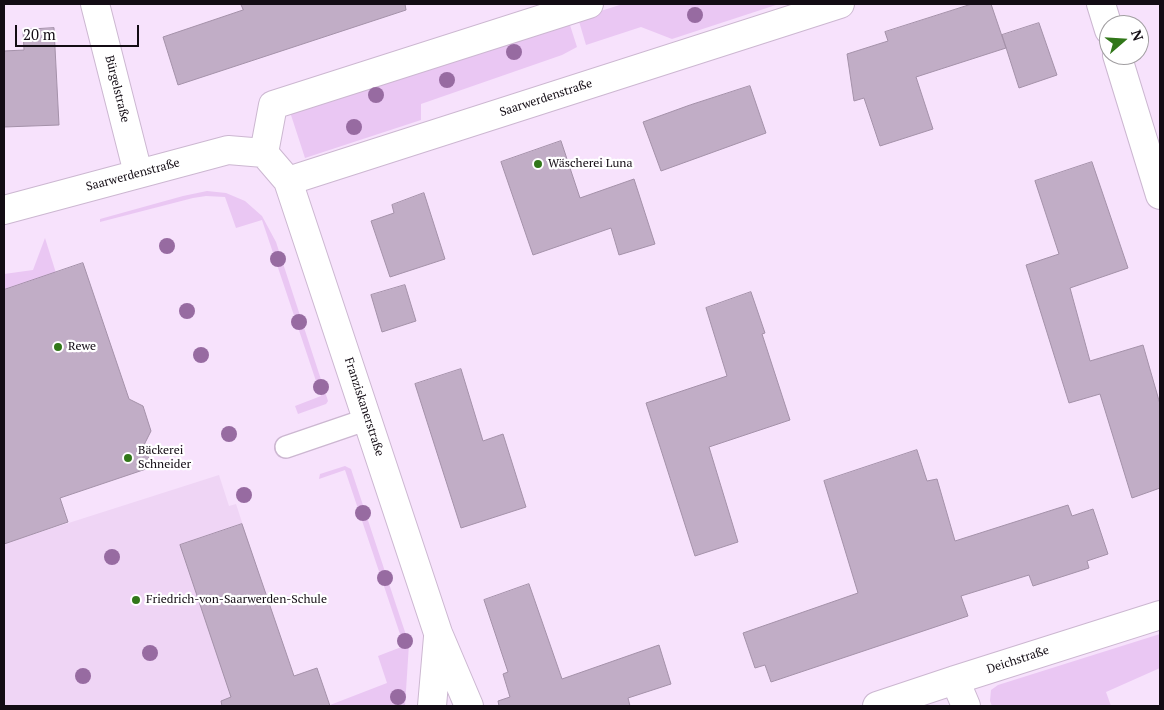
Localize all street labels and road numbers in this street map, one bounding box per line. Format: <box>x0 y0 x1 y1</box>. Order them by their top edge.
street label: Bürgelstraße <box>102 54 132 124</box>
street label: Saarwerdenstraße <box>498 76 594 120</box>
street label: Saarwerdenstraße <box>85 156 181 194</box>
street label: Franziskanerstraße <box>341 356 387 458</box>
street label: Deichstraße <box>985 643 1051 677</box>

